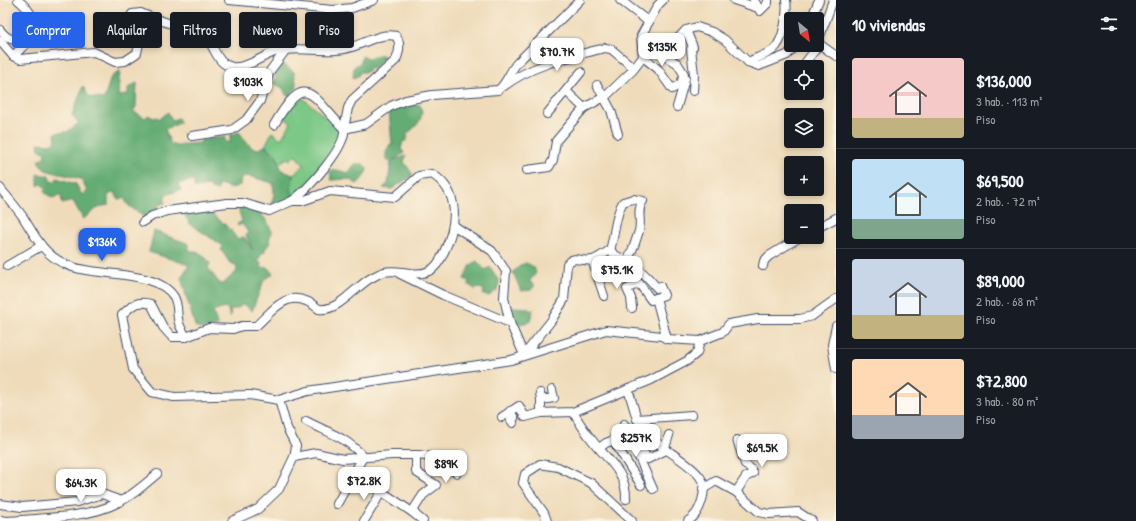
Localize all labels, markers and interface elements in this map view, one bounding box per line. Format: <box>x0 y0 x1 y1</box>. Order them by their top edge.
chip: Comprar <box>12 12 85 48</box>
chip: Alquilar <box>93 12 162 48</box>
chip: Filtros <box>170 12 231 48</box>
chip: Nuevo <box>239 12 297 48</box>
chip: Piso <box>305 12 354 48</box>
north arrow <box>784 12 824 52</box>
map controls <box>784 12 824 244</box>
text: 10 viviendas <box>852 13 925 36</box>
icon: filters <box>1098 13 1120 35</box>
pin: $135K <box>634 33 690 67</box>
text: $135K <box>647 37 677 55</box>
pin: $70.7K <box>524 38 590 72</box>
text: $70.7K <box>540 42 574 60</box>
button: locate <box>784 60 824 100</box>
pin: $103K <box>220 68 276 102</box>
text: $136,000 <box>976 69 1031 92</box>
text: $103K <box>233 72 263 90</box>
icon: home <box>884 74 932 122</box>
text: 3 hab. · 113 m² <box>976 92 1042 110</box>
button: layers <box>784 108 824 148</box>
text: Piso <box>976 110 995 128</box>
button: + <box>784 156 824 196</box>
text: $69,500 <box>976 169 1024 192</box>
icon: home <box>884 175 932 223</box>
text: 2 hab. · 72 m² <box>976 192 1040 210</box>
button: − <box>784 204 824 244</box>
text: Piso <box>976 210 995 228</box>
pin: $136K <box>74 228 130 262</box>
text: $136K <box>87 232 117 250</box>
pin: $75.1K <box>584 256 650 290</box>
text: $75.1K <box>601 260 633 278</box>
text: $89,000 <box>976 269 1025 292</box>
icon: home <box>884 275 932 323</box>
text: 2 hab. · 68 m² <box>976 292 1038 310</box>
text: Piso <box>976 310 995 328</box>
text: $72,800 <box>976 369 1027 392</box>
icon: home <box>884 375 932 423</box>
text: 3 hab. · 80 m² <box>976 392 1038 410</box>
text: Piso <box>976 410 995 428</box>
pin: $257K <box>608 424 664 458</box>
text: $257K <box>620 428 652 446</box>
pin: $69.5K <box>729 434 795 468</box>
text: $69.5K <box>746 438 778 456</box>
pin: $89K <box>422 450 470 484</box>
text: $89K <box>434 454 458 472</box>
pin: $72.8K <box>331 467 397 501</box>
pin: $64.3K <box>48 469 114 503</box>
text: $72.8K <box>347 471 381 489</box>
text: $64.3K <box>65 473 97 491</box>

